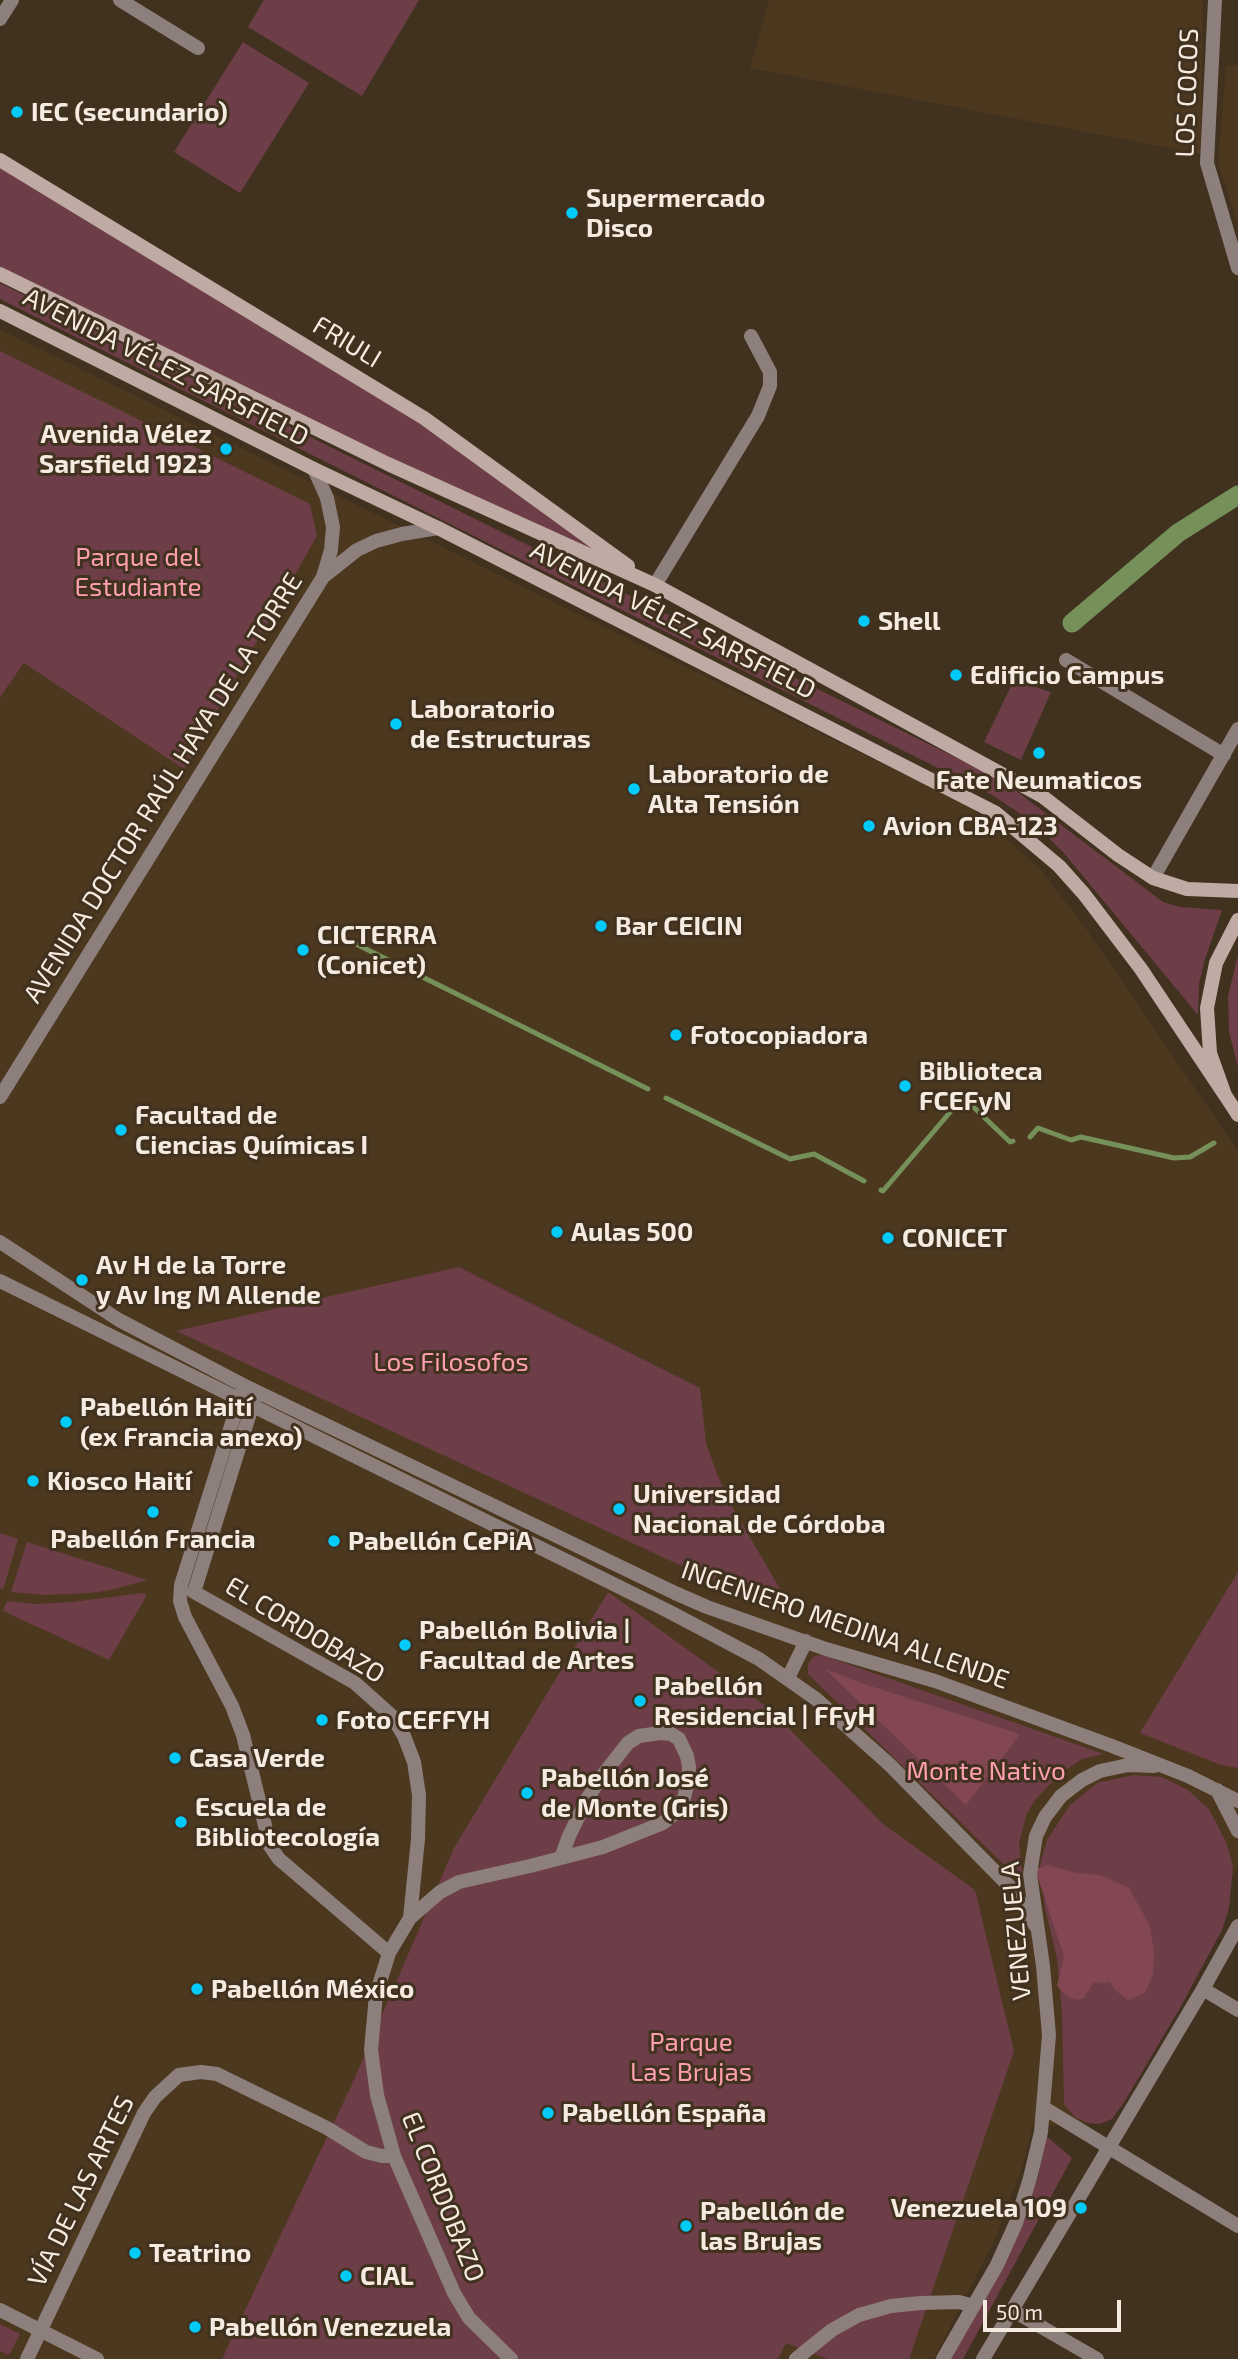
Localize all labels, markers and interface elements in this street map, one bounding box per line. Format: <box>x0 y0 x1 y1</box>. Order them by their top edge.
street label: LOS COCOS <box>1169 28 1205 158</box>
place label: IEC (secundario) <box>31 96 228 128</box>
marker: IEC (secundario) <box>9 104 25 120</box>
place label: Supermercado Disco <box>586 182 765 244</box>
marker: Supermercado Disco <box>564 205 580 221</box>
street label: AVENIDA VÉLEZ SARSFIELD <box>18 281 314 453</box>
street label: FRIULI <box>307 309 387 375</box>
place label: Avenida Vélez Sarsfield 1923 <box>39 418 212 480</box>
marker: Avenida Vélez Sarsfield 1923 <box>218 441 234 457</box>
street label: AVENIDA VÉLEZ SARSFIELD <box>525 534 821 706</box>
park label: Parque del Estudiante <box>74 541 202 602</box>
street label: AVENIDA DOCTOR RAÚL HAYA DE LA TORRE <box>17 567 309 1009</box>
place label: Shell <box>878 605 941 637</box>
marker: Shell <box>856 613 872 629</box>
place label: Edificio Campus <box>970 659 1164 691</box>
marker: Edificio Campus <box>948 667 964 683</box>
place label: Laboratorio de Estructuras <box>410 693 591 754</box>
marker: Laboratorio de Estructuras <box>388 716 404 732</box>
marker: Fate Neumaticos <box>1031 745 1047 761</box>
place label: Laboratorio de Alta Tensión <box>648 758 829 820</box>
place label: Fate Neumaticos <box>936 764 1142 796</box>
marker: Laboratorio de Alta Tensión <box>626 781 642 797</box>
place label: Avion CBA-123 <box>883 810 1058 842</box>
marker: Avion CBA-123 <box>861 818 877 834</box>
place label: Bar CEICIN <box>615 910 743 942</box>
marker: Bar CEICIN <box>593 918 609 934</box>
place label: CICTERRA (Conicet) <box>317 919 436 981</box>
marker: CICTERRA (Conicet) <box>295 942 311 958</box>
place label: Fotocopiadora <box>690 1019 868 1051</box>
marker: Fotocopiadora <box>668 1027 684 1043</box>
place label: Biblioteca FCEFyN <box>919 1055 1043 1116</box>
marker: Biblioteca FCEFyN <box>897 1078 913 1094</box>
place label: Facultad de Ciencias Químicas I <box>135 1099 368 1160</box>
marker: Facultad de Ciencias Químicas I <box>113 1122 129 1138</box>
place label: Aulas 500 <box>571 1216 693 1248</box>
place label: CONICET <box>902 1222 1007 1254</box>
marker: Aulas 500 <box>549 1224 565 1240</box>
marker: CONICET <box>880 1230 896 1246</box>
place label: Av H de la Torre y Av Ing M Allende <box>96 1249 321 1310</box>
marker: Av H de la Torre y Av Ing M Allende <box>74 1272 90 1288</box>
park label: Los Filosofos <box>373 1346 529 1378</box>
place label: Pabellón Haití (ex Francia anexo) <box>80 1391 303 1452</box>
marker: Pabellón Haití (ex Francia anexo) <box>58 1414 74 1430</box>
place label: Kiosco Haití <box>47 1465 192 1497</box>
marker: Kiosco Haití <box>25 1473 41 1489</box>
place label: Universidad Nacional de Córdoba <box>633 1478 885 1540</box>
marker: Universidad Nacional de Córdoba <box>611 1501 627 1517</box>
marker: Pabellón Francia <box>145 1504 161 1520</box>
place label: Pabellón Francia <box>50 1523 256 1555</box>
place label: Pabellón CePiA <box>348 1525 533 1557</box>
marker: Pabellón CePiA <box>326 1533 342 1549</box>
street label: INGENIERO MEDINA ALLENDE <box>677 1554 1013 1696</box>
street label: EL CORDOBAZO <box>220 1570 390 1690</box>
place label: Pabellón Bolivia | Facultad de Artes <box>419 1614 634 1676</box>
marker: Pabellón Bolivia | Facultad de Artes <box>397 1637 413 1653</box>
place label: Pabellón Residencial | FFyH <box>654 1670 876 1732</box>
marker: Pabellón Residencial | FFyH <box>632 1693 648 1709</box>
place label: Foto CEFFYH <box>336 1704 490 1736</box>
marker: Foto CEFFYH <box>314 1712 330 1728</box>
place label: Casa Verde <box>189 1742 325 1774</box>
marker: Casa Verde <box>167 1750 183 1766</box>
park label: Monte Nativo <box>906 1755 1066 1787</box>
place label: Pabellón José de Monte (Gris) <box>541 1762 728 1824</box>
marker: Pabellón José de Monte (Gris) <box>519 1785 535 1801</box>
place label: Escuela de Bibliotecología <box>195 1791 380 1853</box>
marker: Escuela de Bibliotecología <box>173 1814 189 1830</box>
street label: VENEZUELA <box>994 1860 1038 2002</box>
place label: Pabellón México <box>211 1973 414 2005</box>
marker: Pabellón México <box>189 1981 205 1997</box>
park label: Parque Las Brujas <box>630 2026 752 2088</box>
street label: VÍA DE LAS ARTES <box>21 2091 141 2291</box>
place label: Pabellón España <box>562 2097 766 2129</box>
marker: Pabellón España <box>540 2105 556 2121</box>
street label: EL CORDOBAZO <box>395 2107 491 2287</box>
place label: Venezuela 109 <box>891 2192 1067 2224</box>
place label: Pabellón de las Brujas <box>700 2195 845 2256</box>
marker: Venezuela 109 <box>1073 2200 1089 2216</box>
marker: Pabellón de las Brujas <box>678 2218 694 2234</box>
place label: Teatrino <box>149 2237 251 2269</box>
marker: Teatrino <box>127 2245 143 2261</box>
place label: CIAL <box>360 2260 414 2292</box>
marker: CIAL <box>338 2268 354 2284</box>
scale bar <box>986 2286 1124 2330</box>
text: 50 m <box>996 2299 1043 2324</box>
place label: Pabellón Venezuela <box>209 2311 451 2343</box>
marker: Pabellón Venezuela <box>187 2319 203 2335</box>

